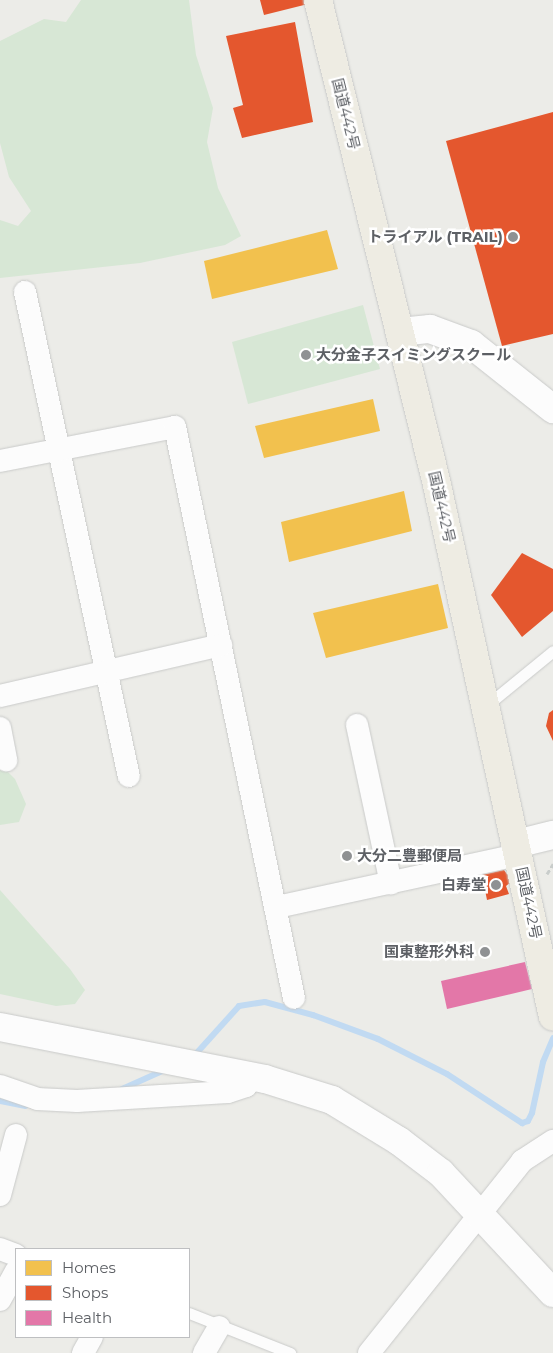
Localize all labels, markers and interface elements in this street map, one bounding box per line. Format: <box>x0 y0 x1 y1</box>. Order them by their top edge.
street label: 国道442号 <box>328 76 364 152</box>
place label: トライアル (TRAIL) <box>367 228 503 246</box>
marker: トライアル (TRAIL) <box>507 231 519 243</box>
place label: 大分金子スイミングスクール <box>316 346 511 364</box>
marker: 大分金子スイミングスクール <box>300 349 312 361</box>
street label: 国道442号 <box>425 469 459 545</box>
place label: 大分二豊郵便局 <box>357 847 462 865</box>
marker: 大分二豊郵便局 <box>341 850 353 862</box>
street label: 国道442号 <box>513 865 545 941</box>
place label: 白寿堂 <box>441 876 486 894</box>
marker: 白寿堂 <box>490 879 502 891</box>
place label: 国東整形外科 <box>384 943 474 961</box>
marker: 国東整形外科 <box>478 945 492 959</box>
legend <box>15 1248 190 1338</box>
text: Homes <box>62 1258 116 1277</box>
text: Shops <box>62 1283 108 1302</box>
text: Health <box>62 1308 112 1327</box>

